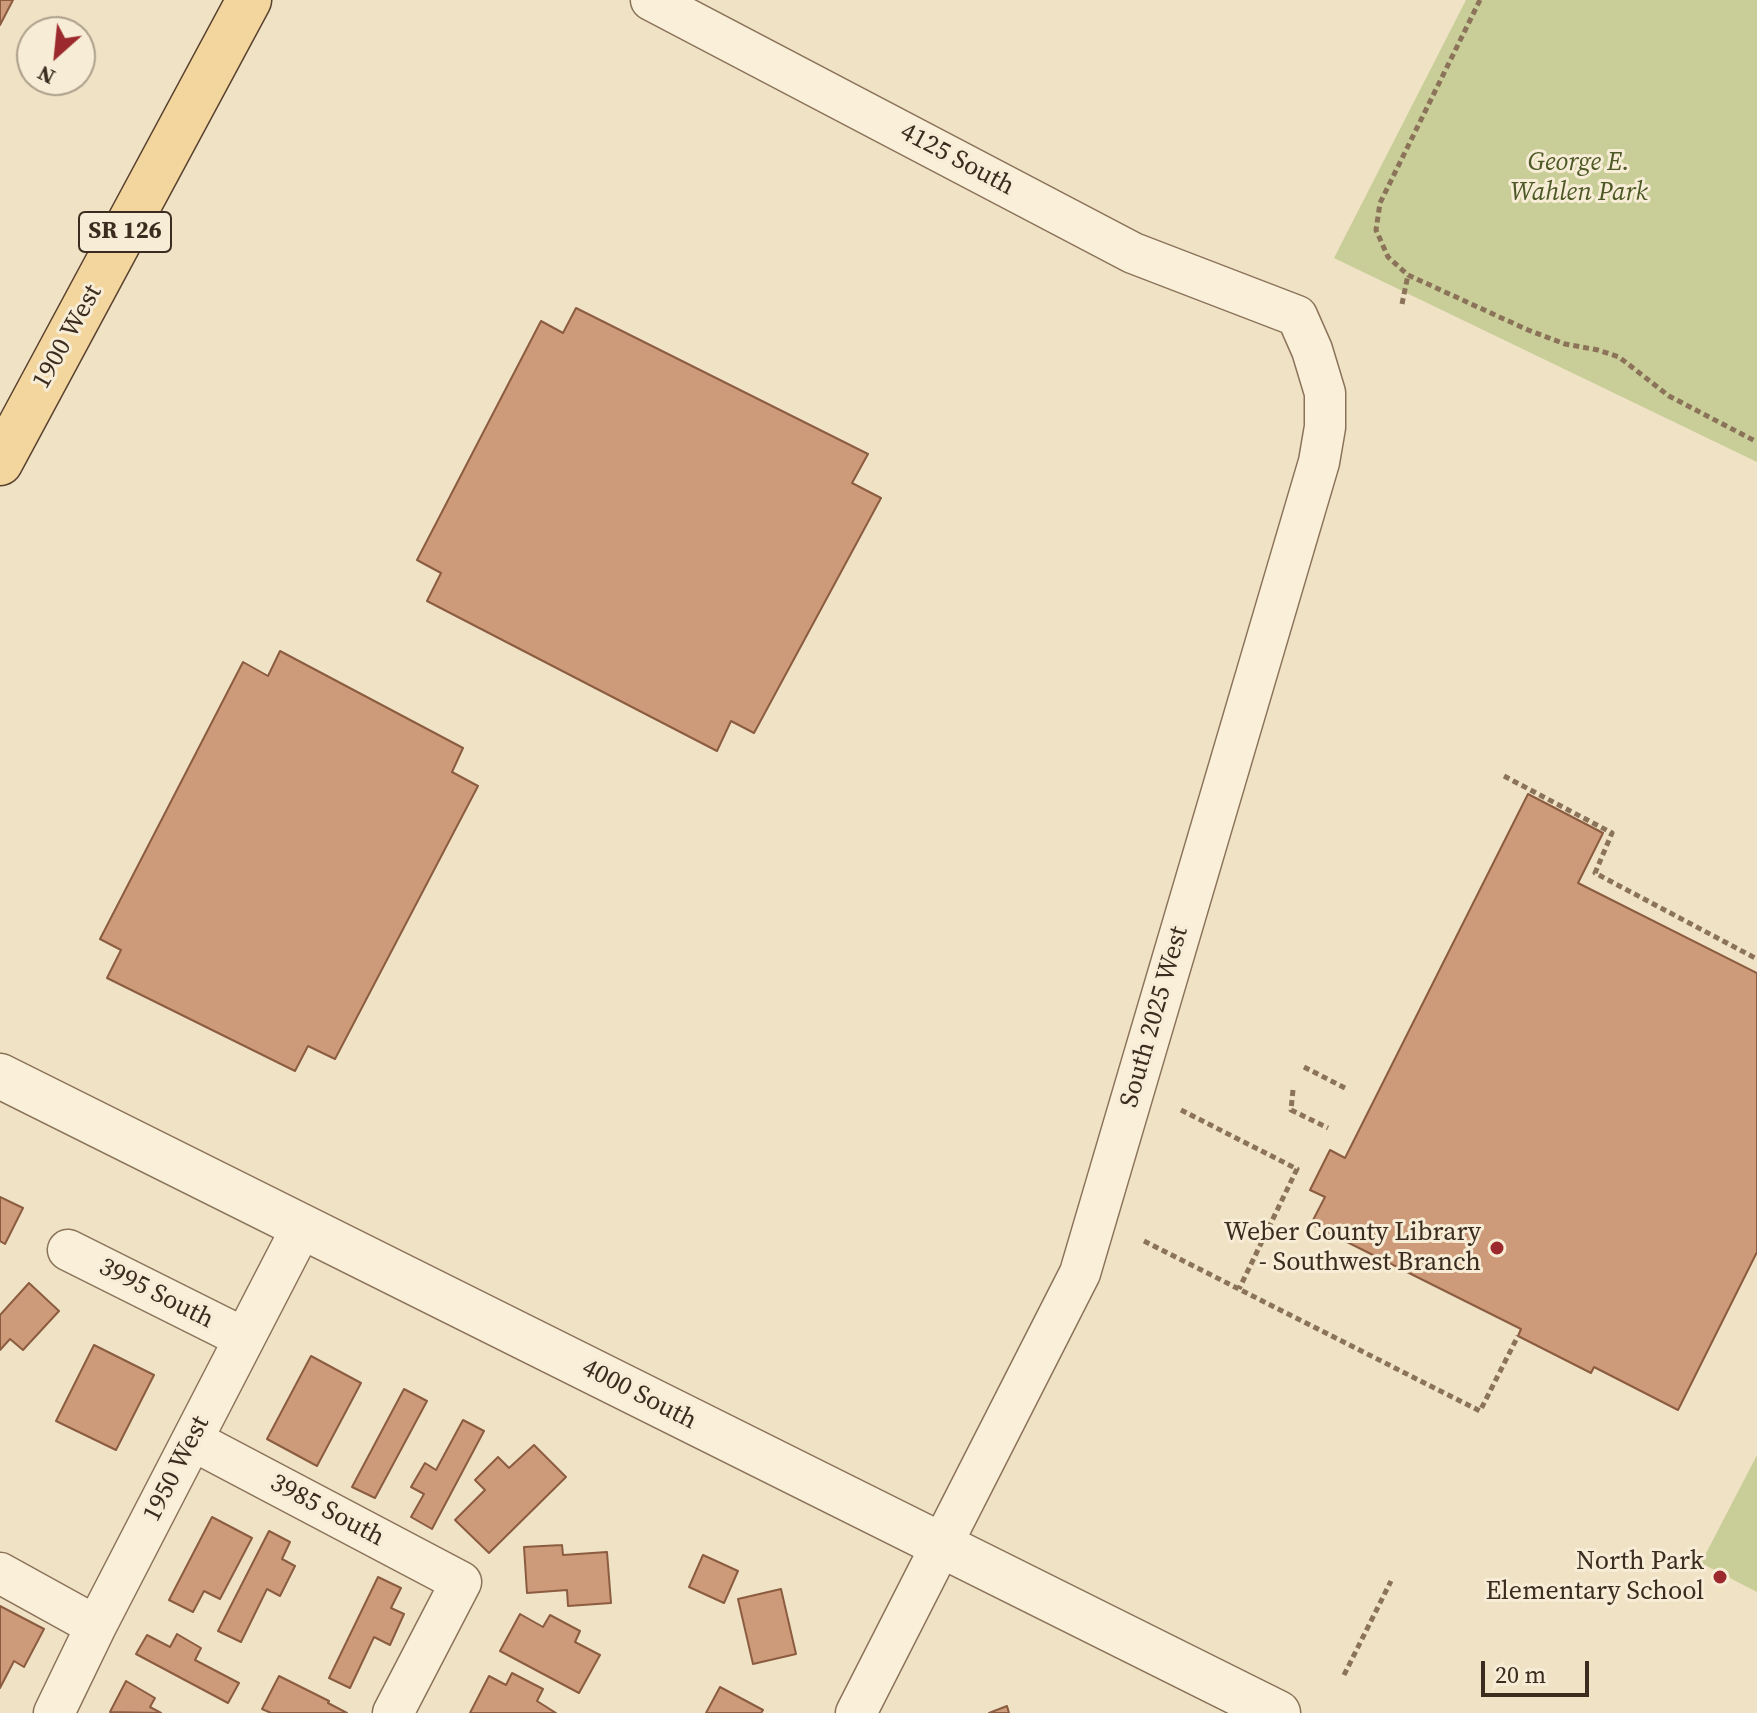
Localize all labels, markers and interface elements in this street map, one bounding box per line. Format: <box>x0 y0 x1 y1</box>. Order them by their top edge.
north arrow <box>16 16 96 96</box>
text: N <box>32 59 60 93</box>
street label: 4125 South <box>895 117 1019 203</box>
park label: George E. Wahlen Park <box>1510 147 1648 208</box>
road number: SR 126 <box>79 212 171 252</box>
street label: 1900 West <box>27 279 109 395</box>
street label: South 2025 West <box>1114 923 1196 1111</box>
place label: Weber County Library - Southwest Branch <box>1224 1217 1481 1278</box>
marker: Weber County Library - Southwest Branch <box>1488 1239 1506 1257</box>
street label: 3995 South <box>93 1252 219 1336</box>
street label: 4000 South <box>576 1353 702 1437</box>
street label: 1950 West <box>137 1411 217 1527</box>
street label: 3985 South <box>265 1468 389 1554</box>
place label: North Park Elementary School <box>1485 1546 1704 1608</box>
marker: North Park Elementary School <box>1711 1568 1729 1586</box>
scale bar <box>1485 1645 1593 1695</box>
text: 20 m <box>1495 1658 1546 1691</box>

